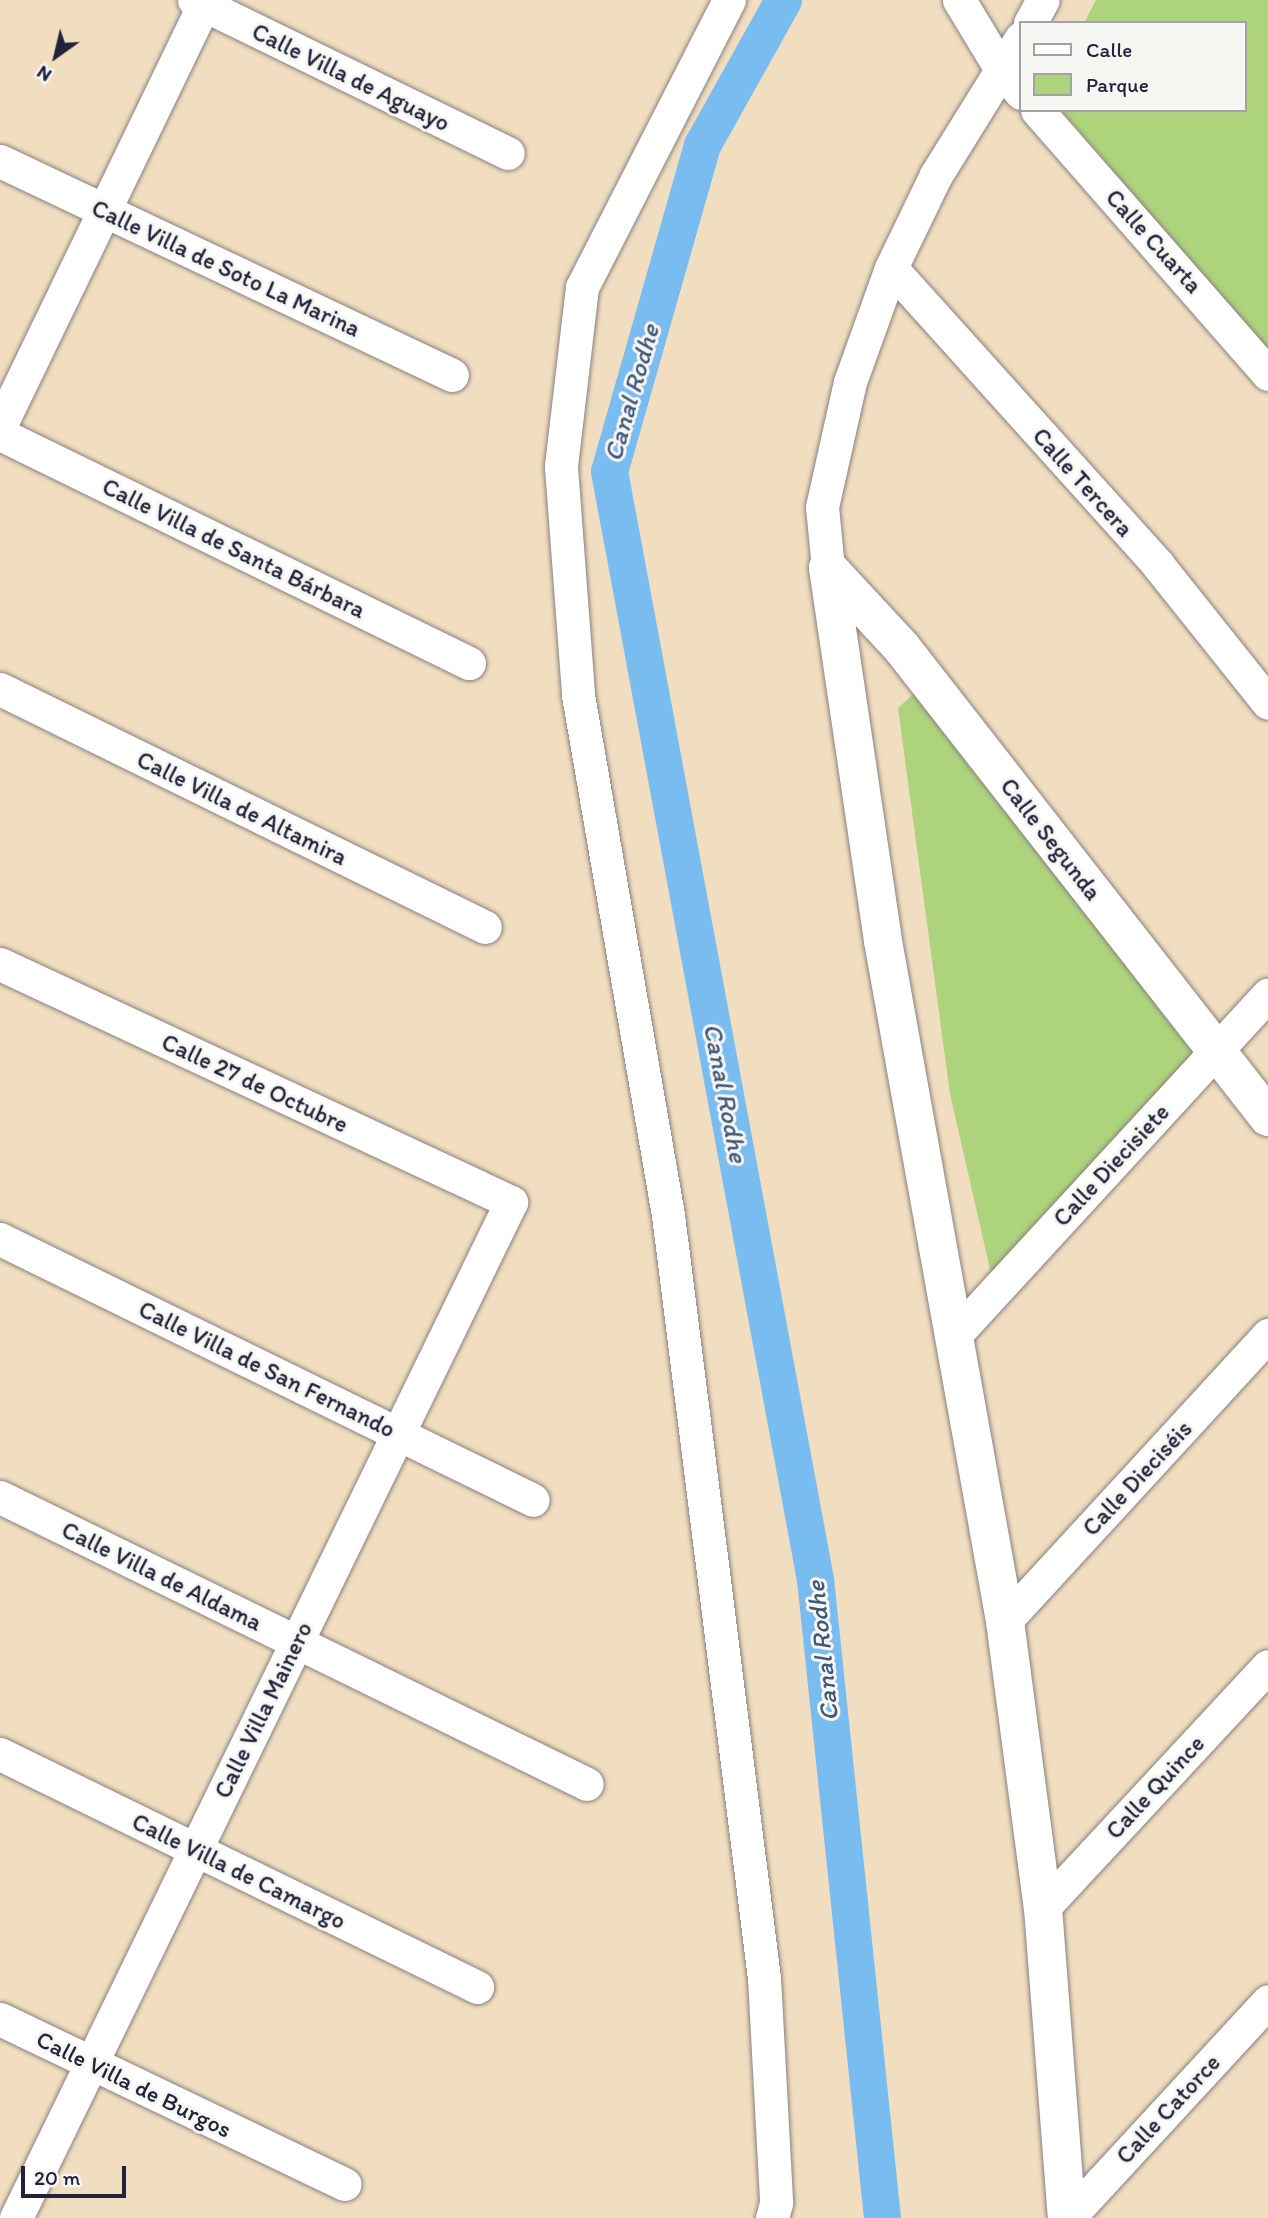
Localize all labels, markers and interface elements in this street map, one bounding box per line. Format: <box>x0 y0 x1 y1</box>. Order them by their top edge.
street label: Calle Villa de Aguayo <box>248 17 454 137</box>
north arrow <box>21 21 91 91</box>
legend <box>1020 21 1247 112</box>
text: Calle <box>1086 37 1132 62</box>
text: N <box>32 61 56 87</box>
text: Parque <box>1086 72 1149 97</box>
street label: Calle Cuarta <box>1100 183 1208 299</box>
street label: Calle Villa de Soto La Marina <box>87 193 365 343</box>
water label: Canal Rodhe <box>598 322 666 464</box>
street label: Calle Tercera <box>1027 422 1139 542</box>
street label: Calle Villa de Santa Bárbara <box>98 472 370 624</box>
street label: Calle Villa de Altamira <box>132 744 352 872</box>
street label: Calle Segunda <box>994 772 1108 906</box>
water label: Canal Rodhe <box>696 1021 754 1165</box>
street label: Calle 27 de Octubre <box>157 1027 353 1139</box>
street label: Calle Diecisiete <box>1047 1097 1175 1233</box>
street label: Calle Villa de San Fernando <box>135 1295 399 1443</box>
street label: Calle Dieciséis <box>1076 1414 1198 1542</box>
street label: Calle Villa de Aldama <box>57 1515 267 1637</box>
water label: Canal Rodhe <box>800 1580 846 1722</box>
street label: Calle Villa Mainero <box>208 1617 318 1803</box>
street label: Calle Quince <box>1100 1729 1210 1845</box>
street label: Calle Villa de Camargo <box>128 1807 350 1935</box>
street label: Calle Villa de Burgos <box>32 2024 236 2144</box>
street label: Calle Catorce <box>1110 2048 1226 2170</box>
scale bar <box>24 2152 130 2196</box>
text: 20 m <box>34 2165 80 2190</box>

